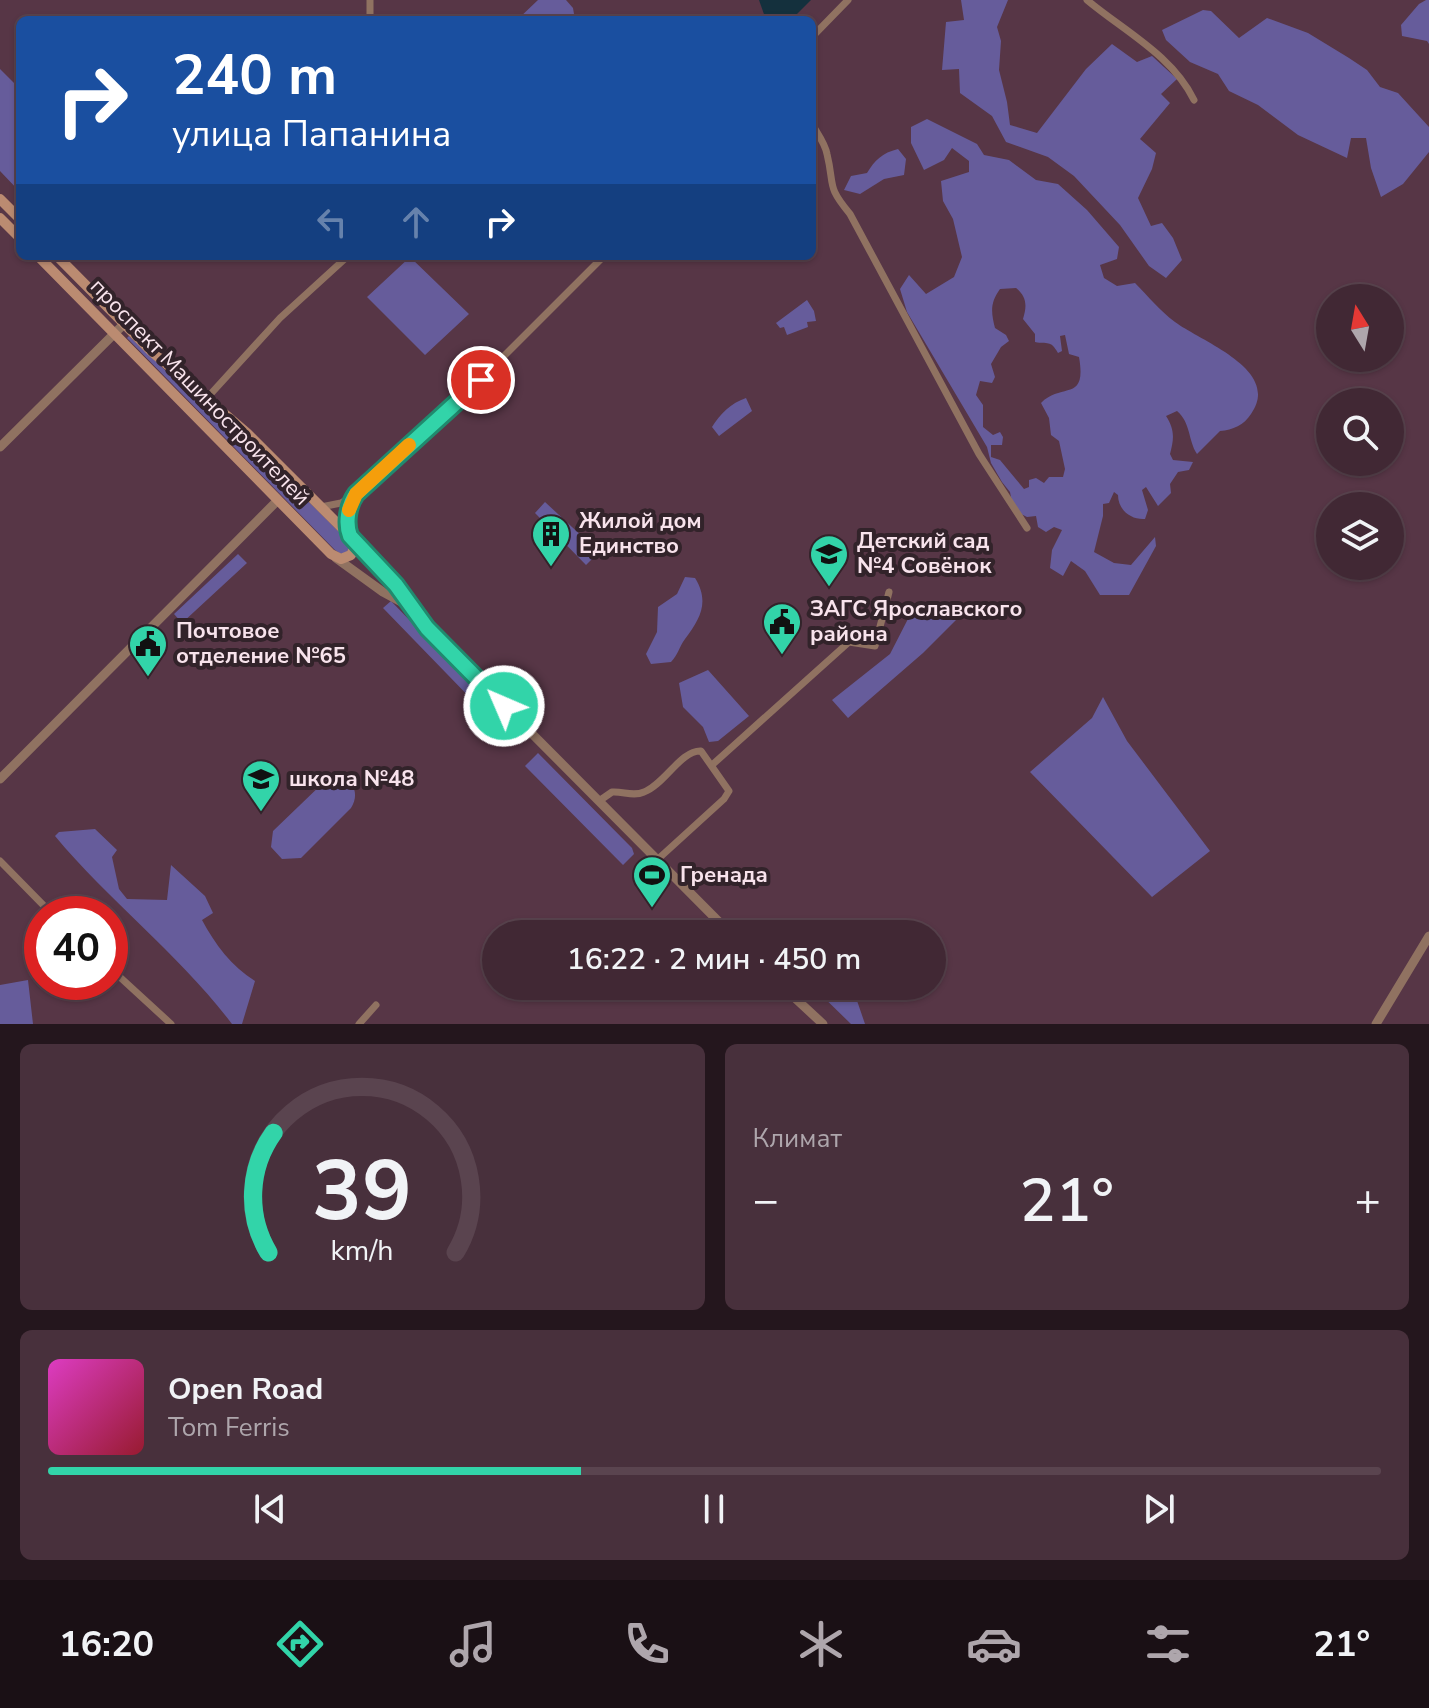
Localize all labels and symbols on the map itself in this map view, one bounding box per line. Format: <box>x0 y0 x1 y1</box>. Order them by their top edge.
street label: проспект Машиностроителей <box>83 272 317 512</box>
north arrow <box>1316 284 1404 372</box>
pin <box>447 346 515 414</box>
place label: Жилой дом Единство <box>579 506 702 561</box>
building icon: Жилой дом Единство <box>530 513 572 568</box>
place label: Детский сад №4 Совёнок <box>857 526 992 581</box>
school or university icon: Детский сад №4 Совёнок <box>808 533 850 588</box>
place label: ЗАГС Ярославского района <box>810 594 1022 649</box>
public building icon: ЗАГС Ярославского района <box>761 601 803 656</box>
place label: Почтовое отделение №65 <box>176 616 346 671</box>
public building icon: Почтовое отделение №65 <box>127 623 169 678</box>
position arrow <box>462 664 546 748</box>
school or university icon: школа №48 <box>240 758 282 813</box>
place label: школа №48 <box>289 764 414 794</box>
sports icon: Гренада <box>631 854 673 909</box>
place label: Гренада <box>680 860 768 890</box>
speed limit sign: 40 <box>24 896 128 1000</box>

